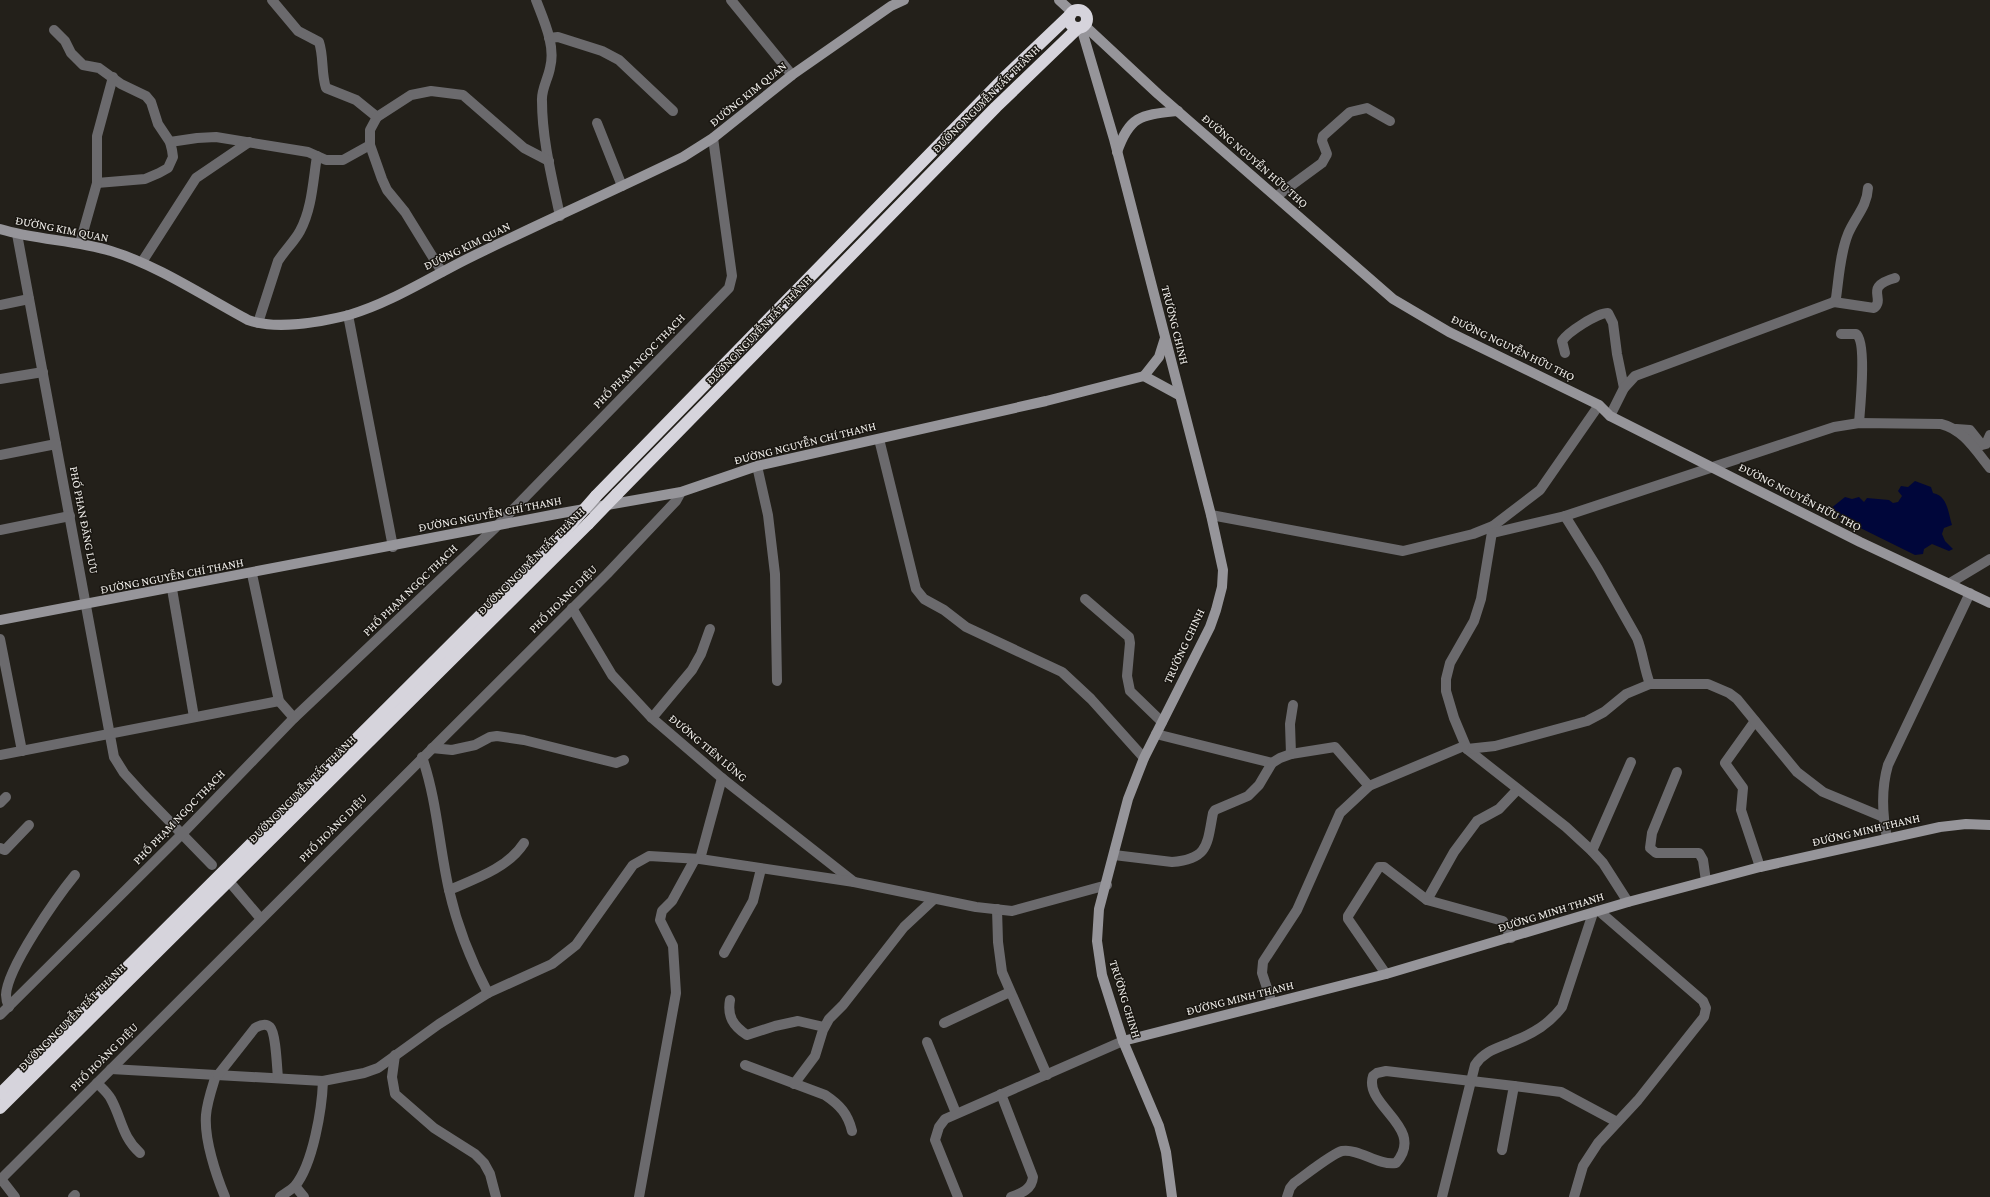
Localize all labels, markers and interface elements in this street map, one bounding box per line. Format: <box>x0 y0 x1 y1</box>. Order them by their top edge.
street label: ĐƯỜNG NGUYỄN TẤT THÀNH <box>929 42 1043 156</box>
street label: ĐƯỜNG KIM QUAN <box>707 59 789 129</box>
street label: ĐƯỜNG NGUYỄN HỮU THỌ <box>1199 111 1311 211</box>
street label: ĐƯỜNG KIM QUAN <box>14 213 110 245</box>
street label: ĐƯỜNG KIM QUAN <box>421 219 513 273</box>
street label: ĐƯỜNG NGUYỄN TẤT THÀNH <box>703 273 815 387</box>
street label: TRƯỜNG CHINH <box>1158 284 1192 366</box>
street label: PHỐ PHẠM NGỌC THẠCH <box>590 311 688 411</box>
street label: ĐƯỜNG NGUYỄN HỮU THỌ <box>1449 312 1577 384</box>
street label: ĐƯỜNG NGUYỄN CHÍ THANH <box>733 419 877 467</box>
street label: ĐƯỜNG NGUYỄN HỮU THỌ <box>1736 460 1864 534</box>
street label: PHỐ PHAN ĐĂNG LƯU <box>67 465 101 575</box>
street label: ĐƯỜNG NGUYỄN CHÍ THANH <box>417 493 563 535</box>
street label: ĐƯỜNG NGUYỄN TẤT THÀNH <box>474 504 588 618</box>
street label: PHỐ PHẠM NGỌC THẠCH <box>360 541 460 639</box>
street label: ĐƯỜNG NGUYỄN CHÍ THANH <box>99 555 245 597</box>
street label: PHỐ HOÀNG DIỆU <box>526 562 600 636</box>
street label: TRƯỜNG CHINH <box>1161 606 1207 686</box>
street label: ĐƯỜNG TIÊN LŨNG <box>666 711 750 785</box>
street label: ĐƯỜNG NGUYỄN TẤT THÀNH <box>245 732 359 846</box>
street label: PHỐ PHẠM NGỌC THẠCH <box>130 767 228 867</box>
street label: PHỐ HOÀNG DIỆU <box>296 791 370 865</box>
street label: ĐƯỜNG MINH THANH <box>1811 811 1921 849</box>
street label: ĐƯỜNG MINH THANH <box>1496 889 1606 935</box>
street label: TRƯỜNG CHINH <box>1106 958 1144 1040</box>
street label: ĐƯỜNG NGUYỄN TẤT THÀNH <box>15 960 129 1074</box>
street label: ĐƯỜNG MINH THANH <box>1185 978 1295 1018</box>
street label: PHỐ HOÀNG DIỆU <box>67 1020 141 1094</box>

